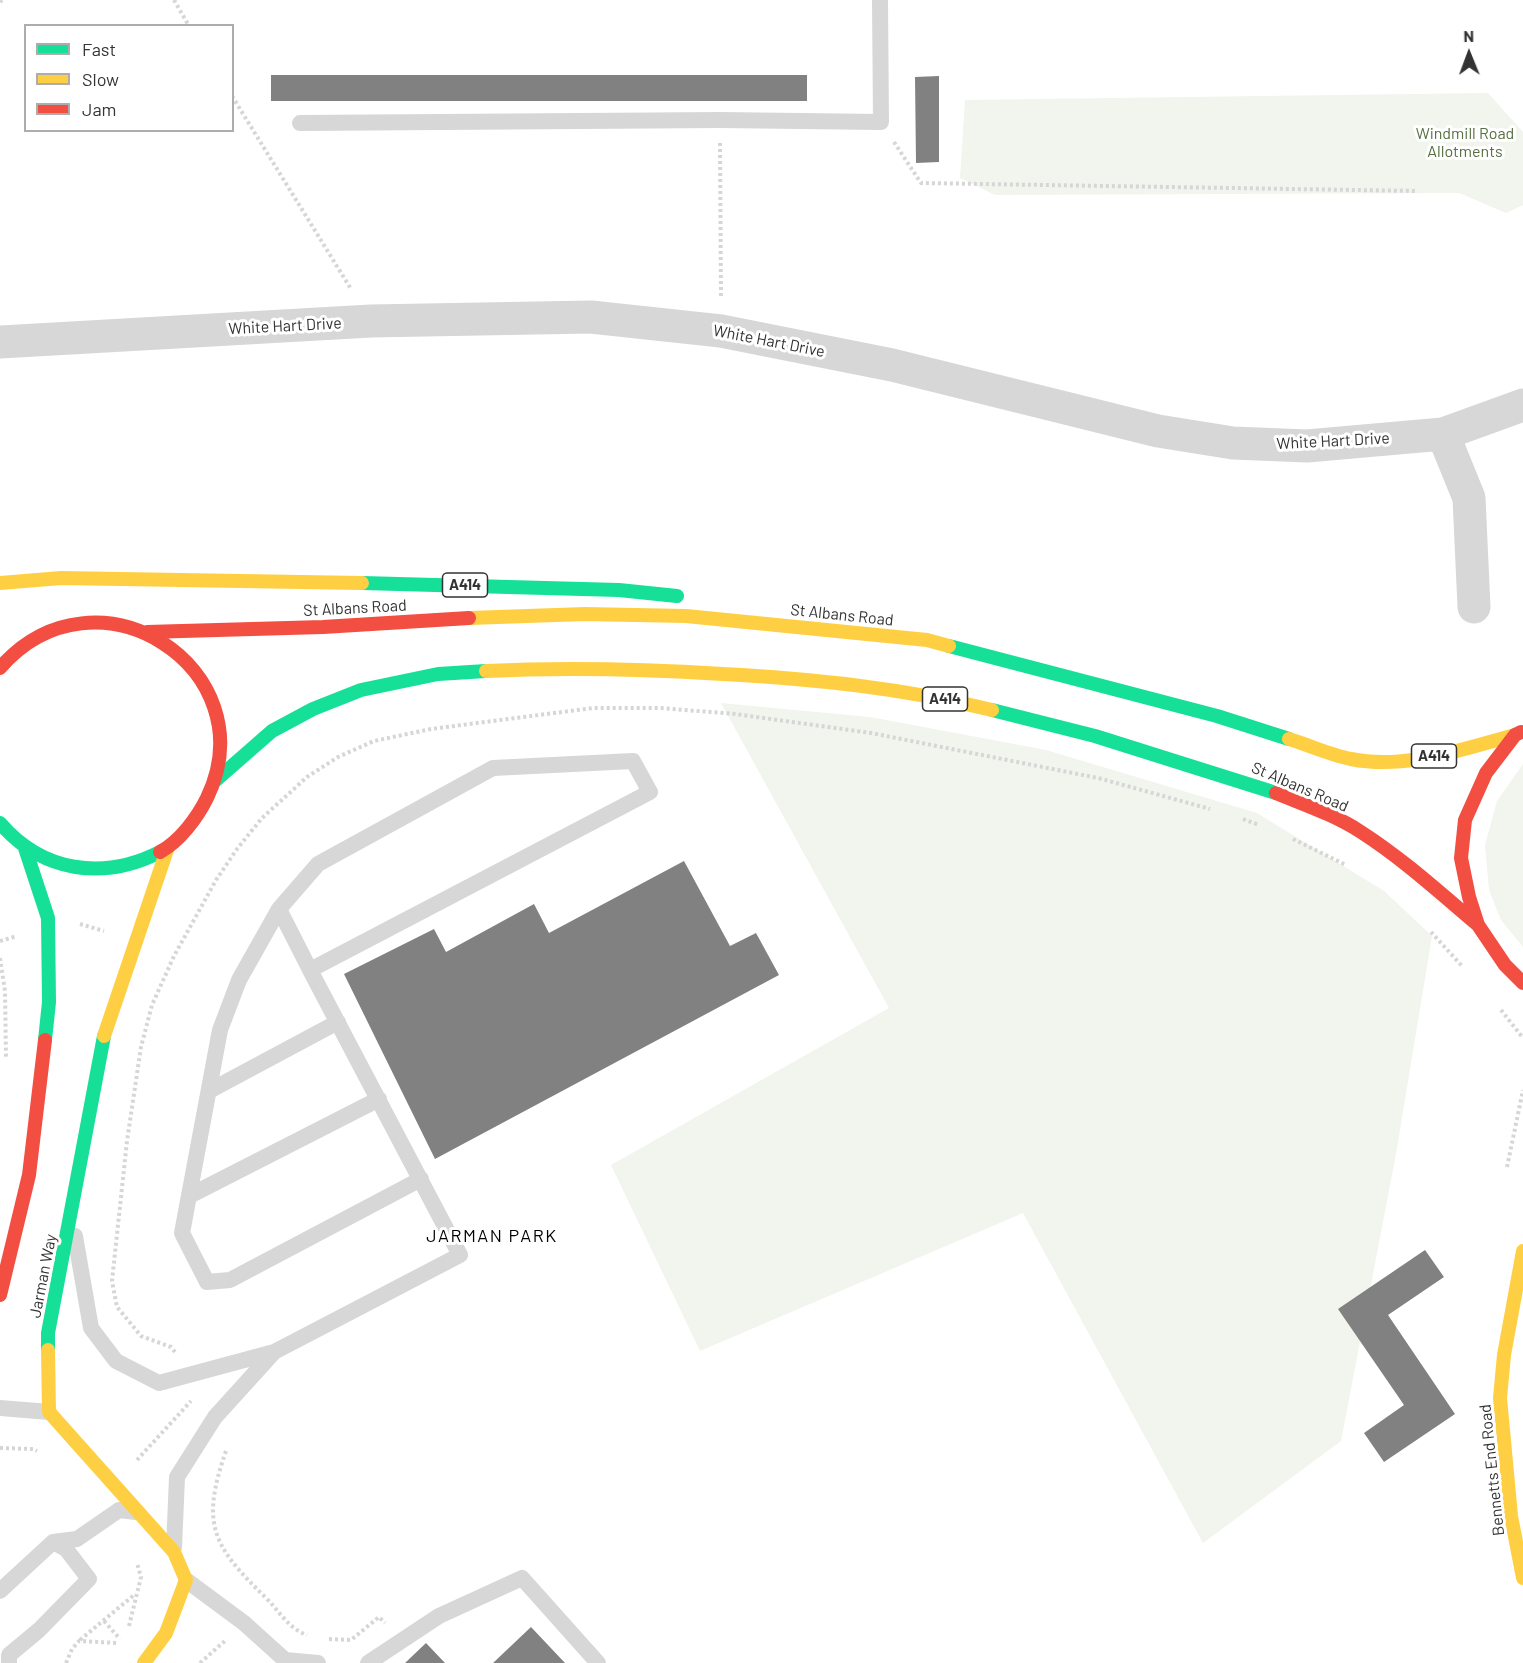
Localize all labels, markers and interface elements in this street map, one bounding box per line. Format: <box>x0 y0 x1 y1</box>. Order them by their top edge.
legend <box>24 24 234 132</box>
north arrow <box>1439 24 1499 84</box>
text: N <box>1463 26 1474 45</box>
text: Fast <box>82 38 116 60</box>
text: Slow <box>82 68 119 90</box>
text: Jam <box>82 98 116 120</box>
park label: Windmill Road Allotments <box>1416 124 1514 162</box>
street label: White Hart Drive <box>228 313 342 339</box>
street label: White Hart Drive <box>711 321 827 361</box>
street label: White Hart Drive <box>1276 428 1390 454</box>
road number: A414 <box>442 573 488 597</box>
street label: St Albans Road <box>303 596 407 620</box>
street label: St Albans Road <box>789 600 895 630</box>
road number: A414 <box>922 687 968 711</box>
road number: A414 <box>1412 744 1456 768</box>
street label: St Albans Road <box>1249 758 1351 816</box>
district label: JARMAN PARK <box>426 1225 558 1247</box>
street label: Jarman Way <box>25 1232 61 1320</box>
street label: Bennetts End Road <box>1476 1403 1508 1537</box>

